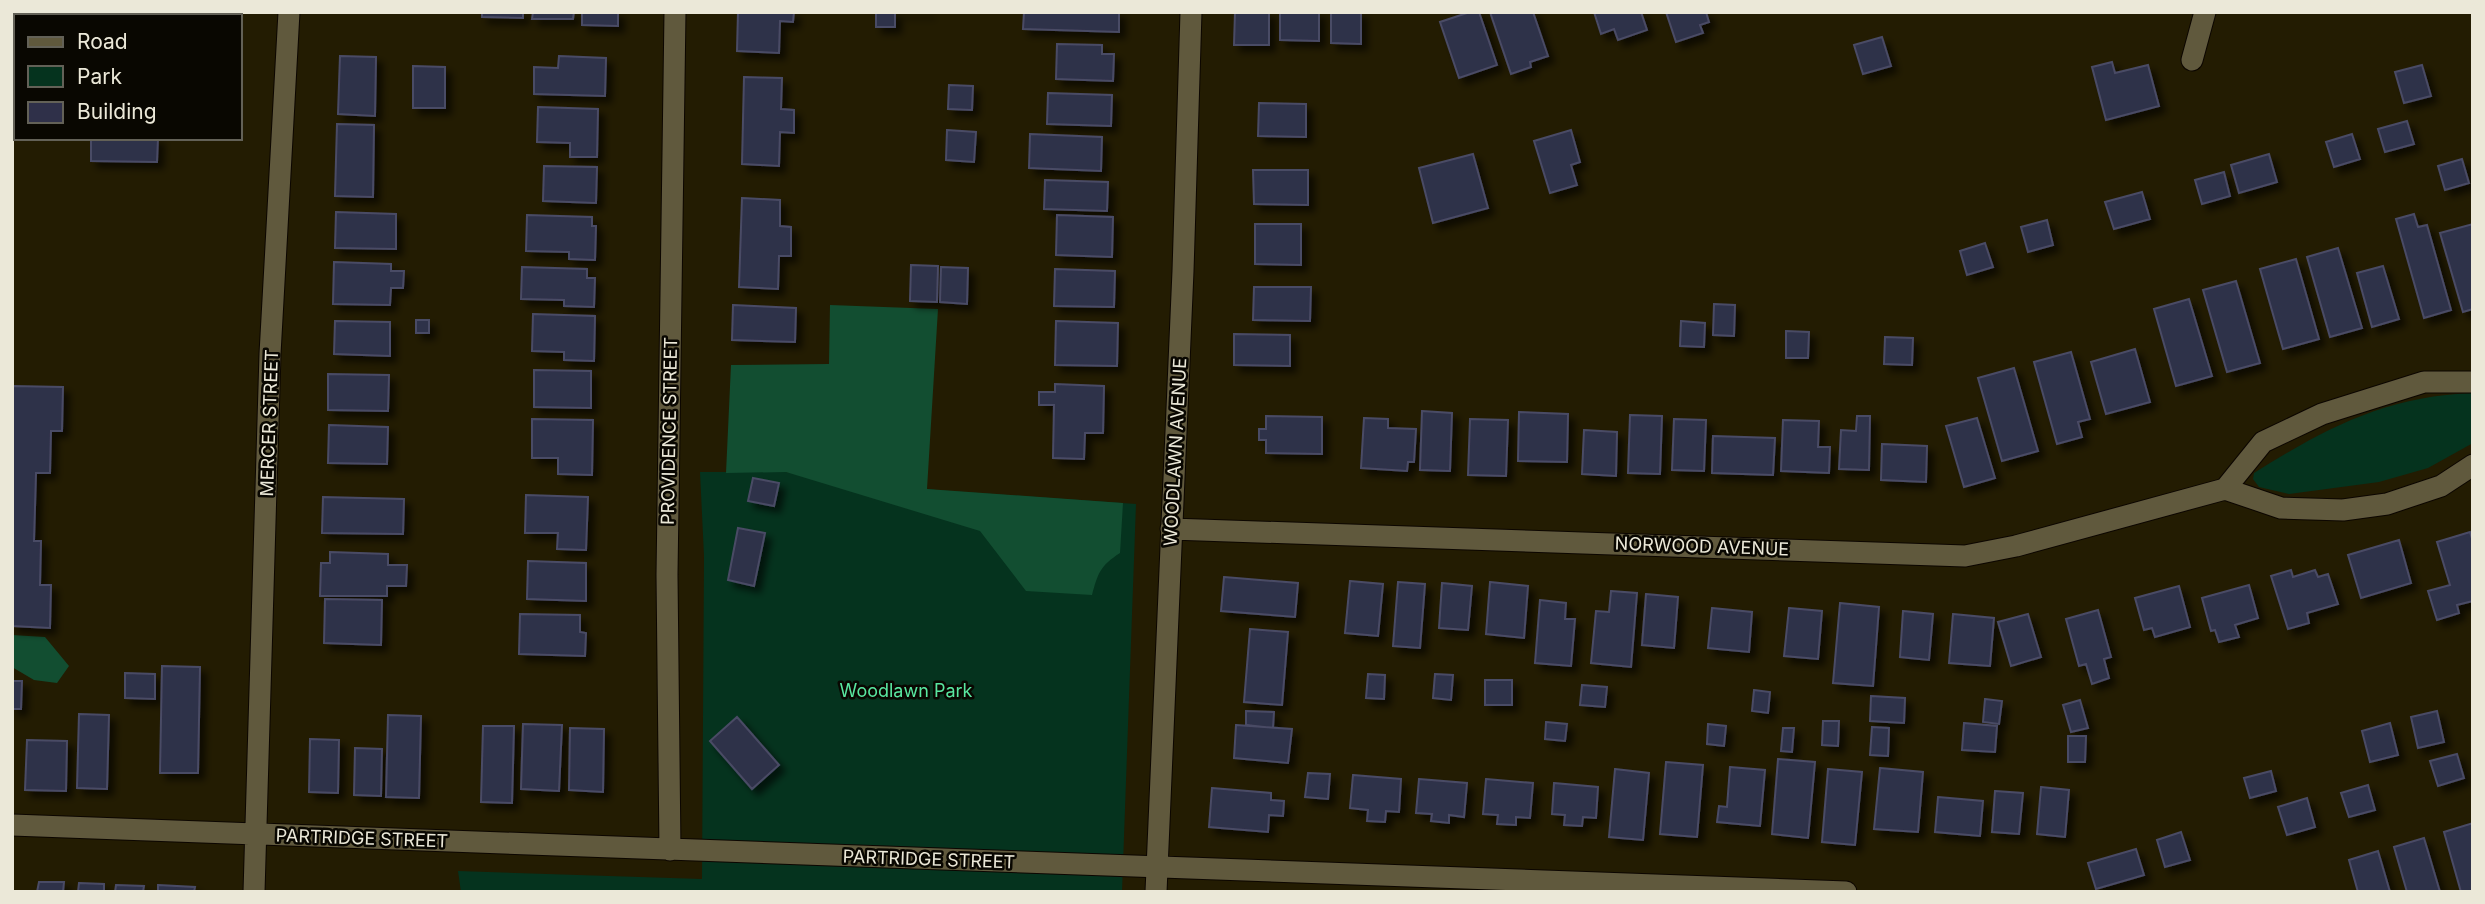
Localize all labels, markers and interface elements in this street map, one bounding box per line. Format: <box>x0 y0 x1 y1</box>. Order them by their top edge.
legend <box>14 14 242 140</box>
text: Road <box>77 29 128 54</box>
text: Park <box>77 64 122 89</box>
text: Building <box>77 99 157 124</box>
street label: PROVIDENCE STREET <box>657 337 681 525</box>
street label: MERCER STREET <box>256 349 282 497</box>
street label: WOODLAWN AVENUE <box>1160 357 1190 547</box>
street label: NORWOOD AVENUE <box>1614 532 1790 560</box>
park label: Woodlawn Park <box>840 680 973 701</box>
street label: PARTRIDGE STREET <box>275 824 449 852</box>
street label: PARTRIDGE STREET <box>842 845 1016 873</box>

